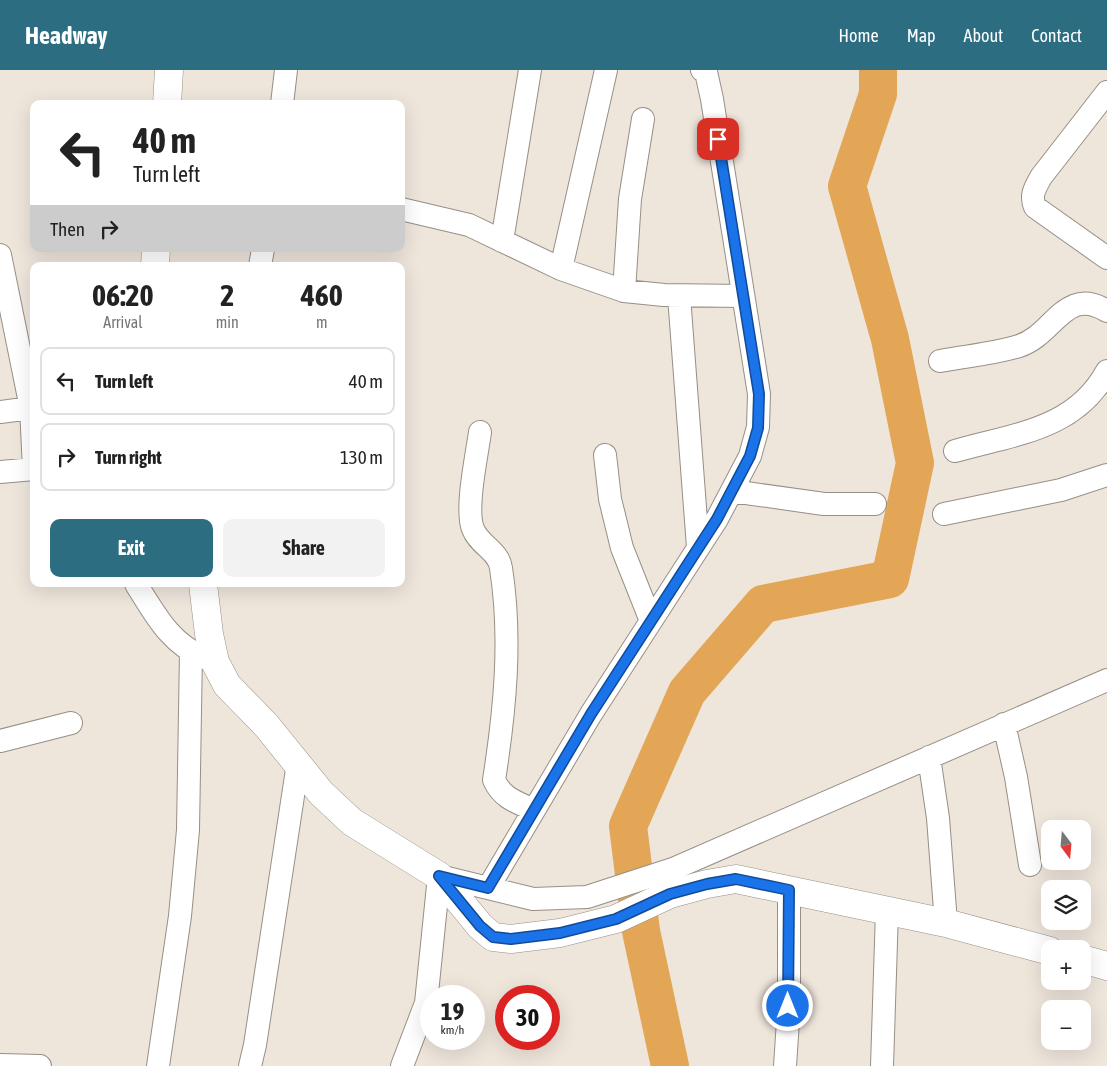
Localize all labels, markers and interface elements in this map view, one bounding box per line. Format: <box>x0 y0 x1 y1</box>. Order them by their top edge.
text: Headway <box>25 22 108 49</box>
text: Home <box>839 25 879 46</box>
text: Map <box>907 25 936 46</box>
text: About <box>964 25 1003 46</box>
text: Contact <box>1031 25 1082 46</box>
pin <box>697 118 739 160</box>
icon: left <box>50 120 115 185</box>
text: 40 m <box>133 120 196 160</box>
icon: arrive <box>704 125 732 153</box>
text: Turn left <box>133 161 200 187</box>
icon: right <box>95 215 123 243</box>
text: Then <box>50 218 85 240</box>
text: 06:20 <box>92 278 154 312</box>
text: 2 <box>220 278 234 312</box>
text: 460 <box>301 278 343 312</box>
text: Arrival <box>103 313 142 331</box>
text: min <box>216 313 239 331</box>
text: m <box>316 313 328 331</box>
icon: left <box>52 367 80 395</box>
text: Turn left <box>95 370 153 392</box>
text: 40 m <box>349 370 383 392</box>
icon: right <box>52 443 80 471</box>
text: Turn right <box>95 446 162 468</box>
text: 130 m <box>340 446 383 468</box>
button: Exit <box>50 519 213 577</box>
button: Share <box>223 519 385 577</box>
north arrow <box>1041 820 1091 870</box>
map controls <box>1041 820 1091 1050</box>
button: layers <box>1041 880 1091 930</box>
button: + <box>1041 940 1091 990</box>
position arrow <box>761 979 813 1031</box>
speed limit sign: 30 <box>495 985 560 1050</box>
text: 19 <box>441 997 464 1025</box>
button: − <box>1041 1000 1091 1050</box>
text: km/h <box>441 1023 464 1037</box>

